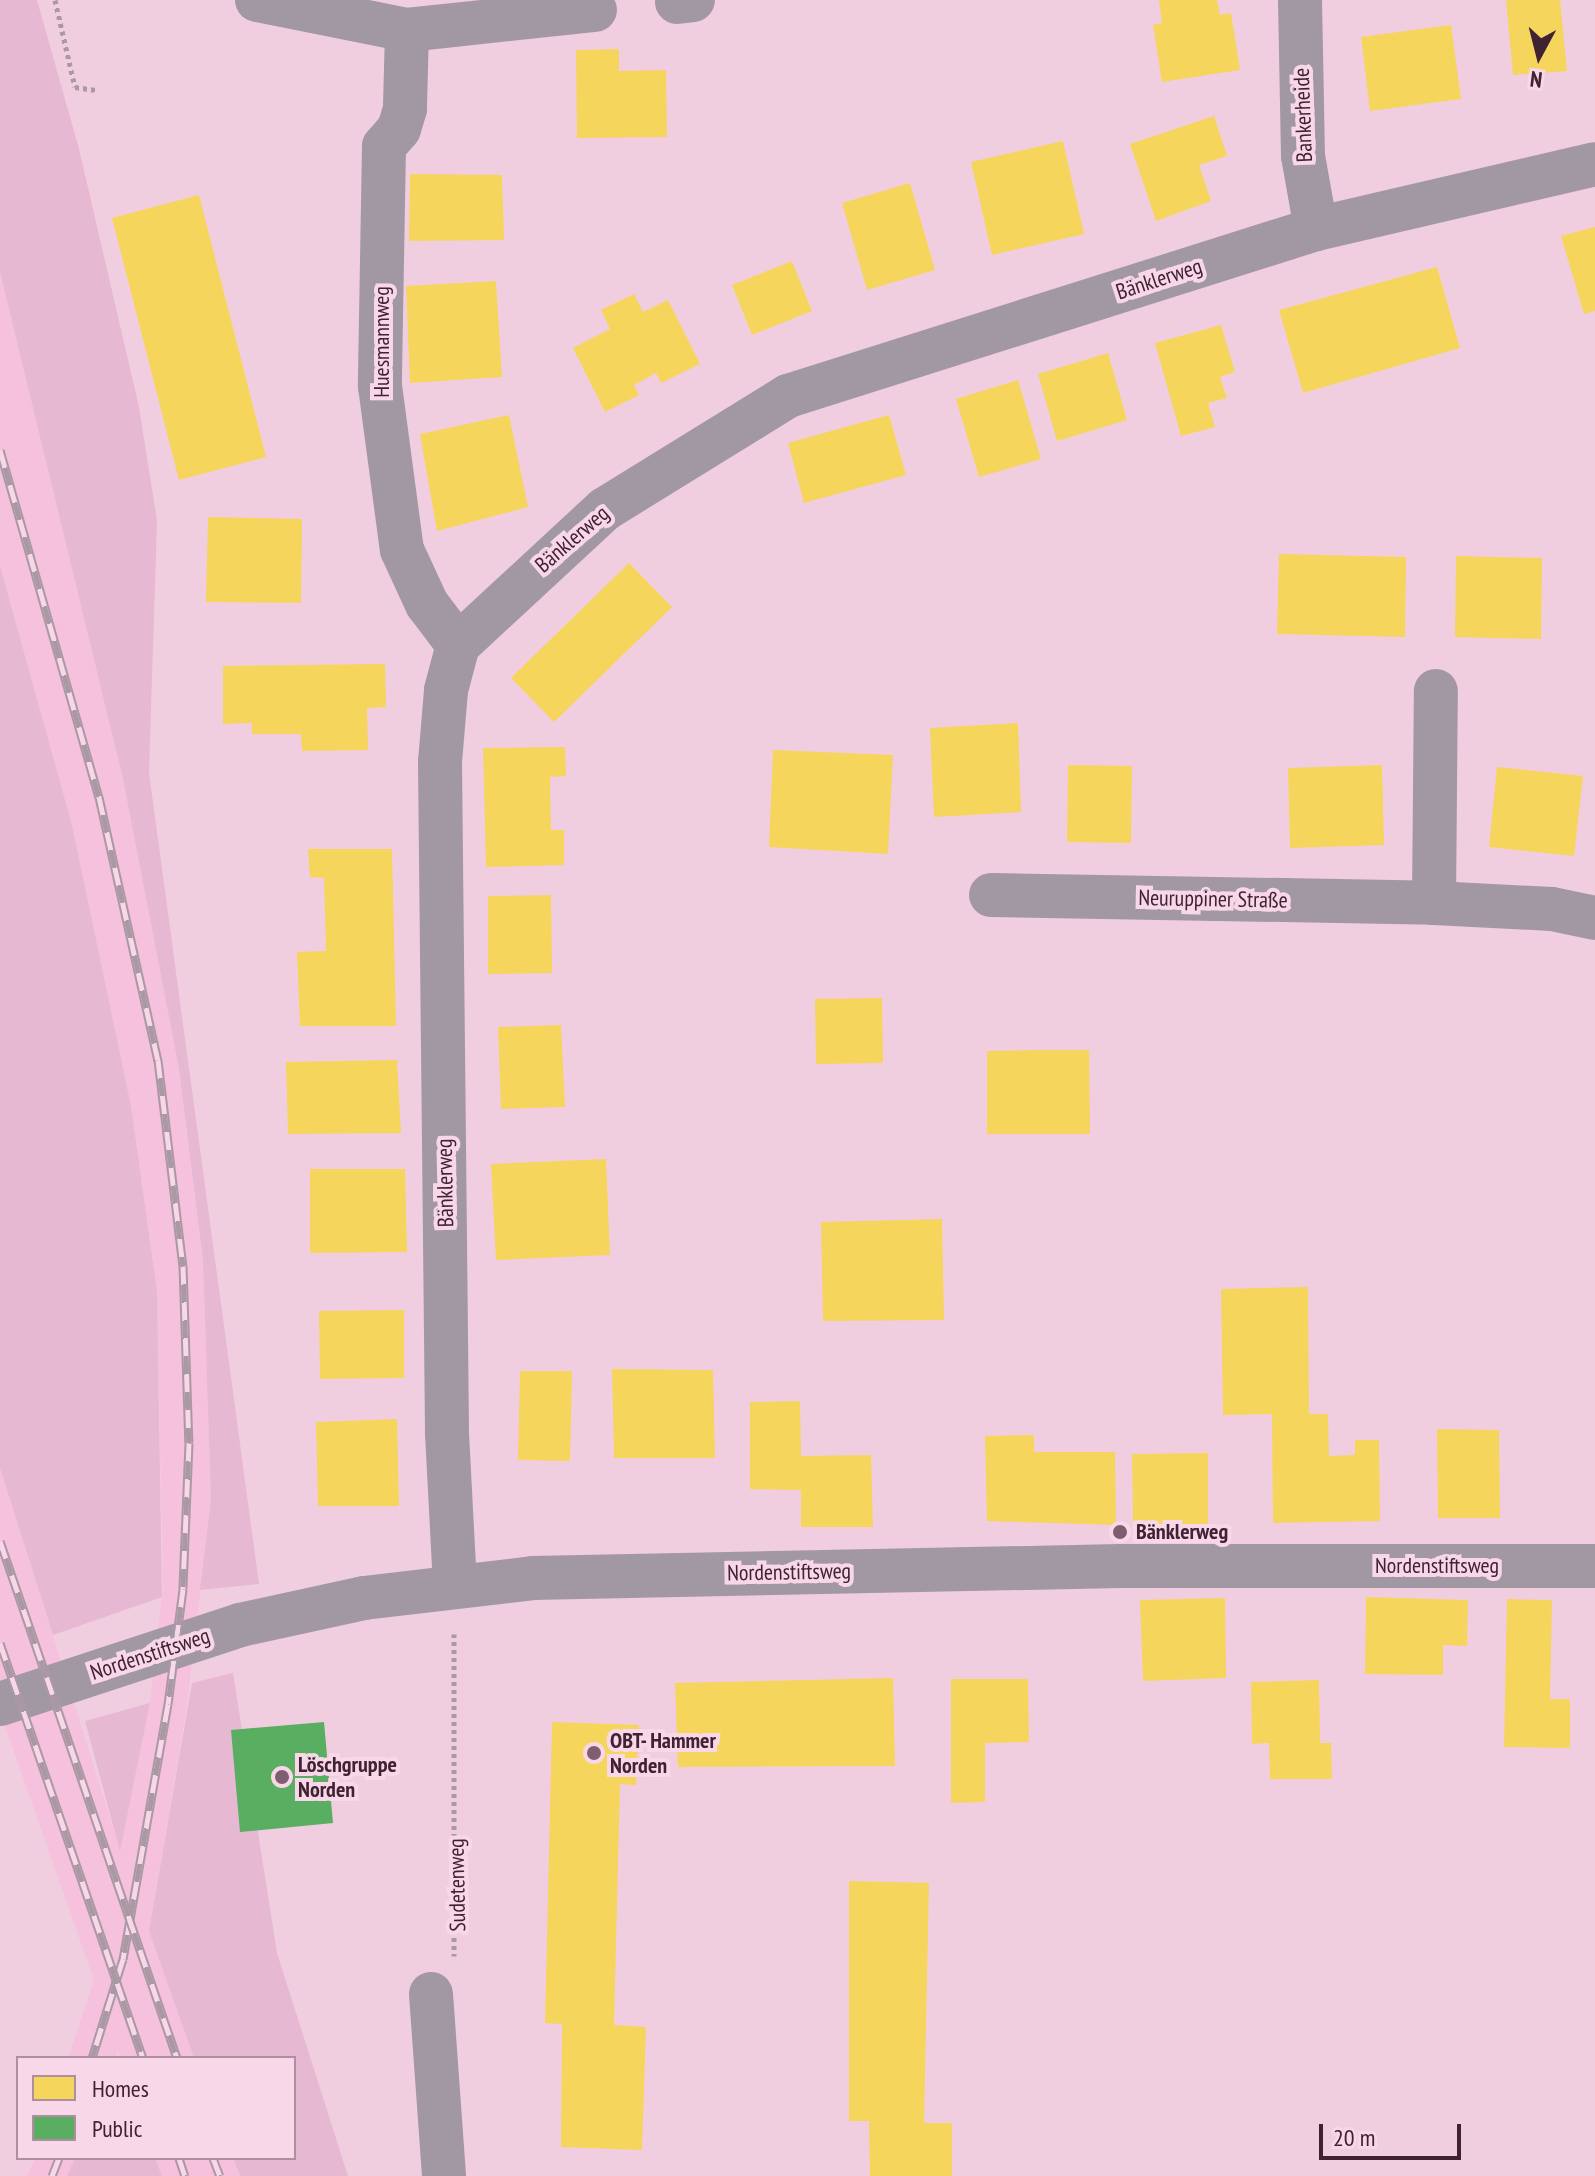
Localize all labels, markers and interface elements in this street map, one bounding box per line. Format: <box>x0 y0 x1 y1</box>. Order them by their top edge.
north arrow <box>1499 16 1579 96</box>
text: N <box>1528 65 1544 94</box>
street label: Bankerheide <box>1288 67 1318 163</box>
street label: Bänklerweg <box>1113 253 1205 305</box>
street label: Huesmannweg <box>369 286 395 398</box>
street label: Bänklerweg <box>530 500 614 578</box>
street label: Neuruppiner Straße <box>1138 884 1288 914</box>
street label: Bänklerweg <box>431 1138 459 1228</box>
place label: Bänklerweg <box>1136 1519 1228 1545</box>
marker: Bänklerweg <box>1111 1523 1129 1541</box>
street label: Nordenstiftsweg <box>1375 1553 1499 1579</box>
street label: Nordenstiftsweg <box>727 1558 851 1586</box>
street label: Nordenstiftsweg <box>87 1622 213 1686</box>
place label: OBT- Hammer Norden <box>610 1727 717 1778</box>
marker: OBT- Hammer Norden <box>585 1744 603 1762</box>
place label: Löschgruppe Norden <box>298 1751 397 1802</box>
marker: Löschgruppe Norden <box>273 1768 291 1786</box>
street label: Sudetenweg <box>443 1838 471 1932</box>
legend <box>16 2056 296 2160</box>
text: Homes <box>92 2073 149 2104</box>
scale bar <box>1323 2108 1465 2158</box>
text: Public <box>92 2113 142 2144</box>
text: 20 m <box>1333 2122 1375 2153</box>

